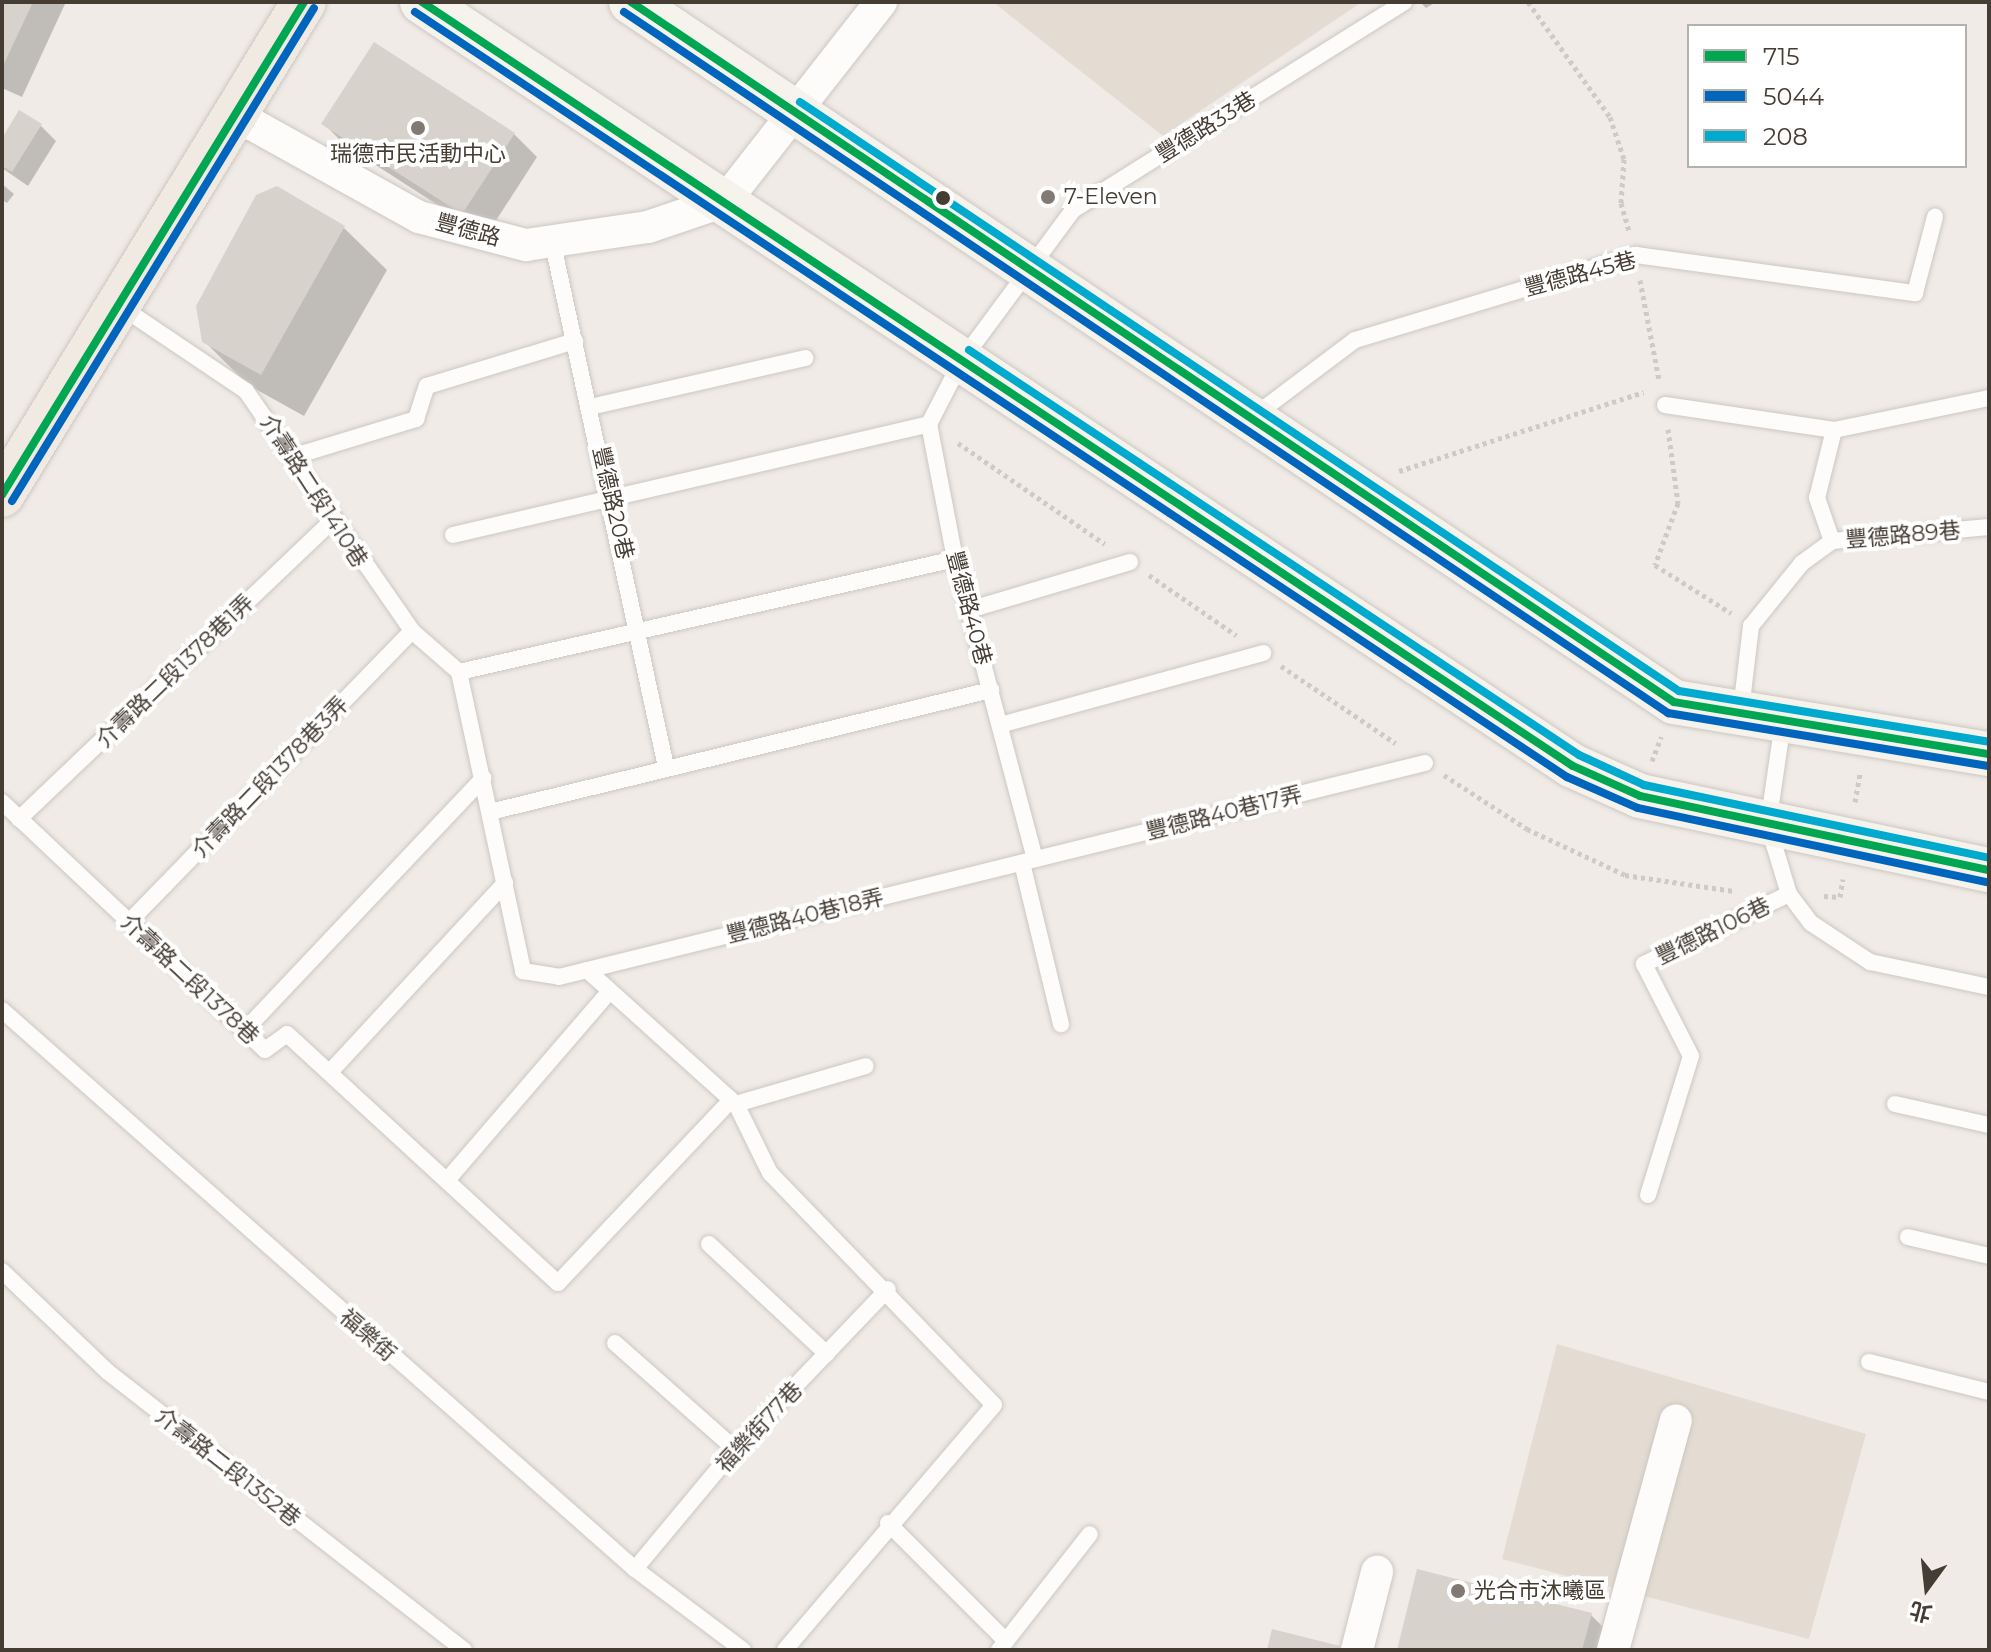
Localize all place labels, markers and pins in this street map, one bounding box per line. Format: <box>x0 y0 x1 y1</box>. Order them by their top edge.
marker: 瑞德市民活動中心 <box>409 119 427 137</box>
place label: 瑞德市民活動中心 <box>330 141 506 167</box>
place label: 7-Eleven <box>1064 184 1158 210</box>
marker: 7-Eleven <box>1039 188 1057 206</box>
unlabelled marker <box>935 190 951 206</box>
place label: 光合市沐曦區 <box>1474 1578 1606 1604</box>
marker: 光合市沐曦區 <box>1449 1582 1467 1600</box>

